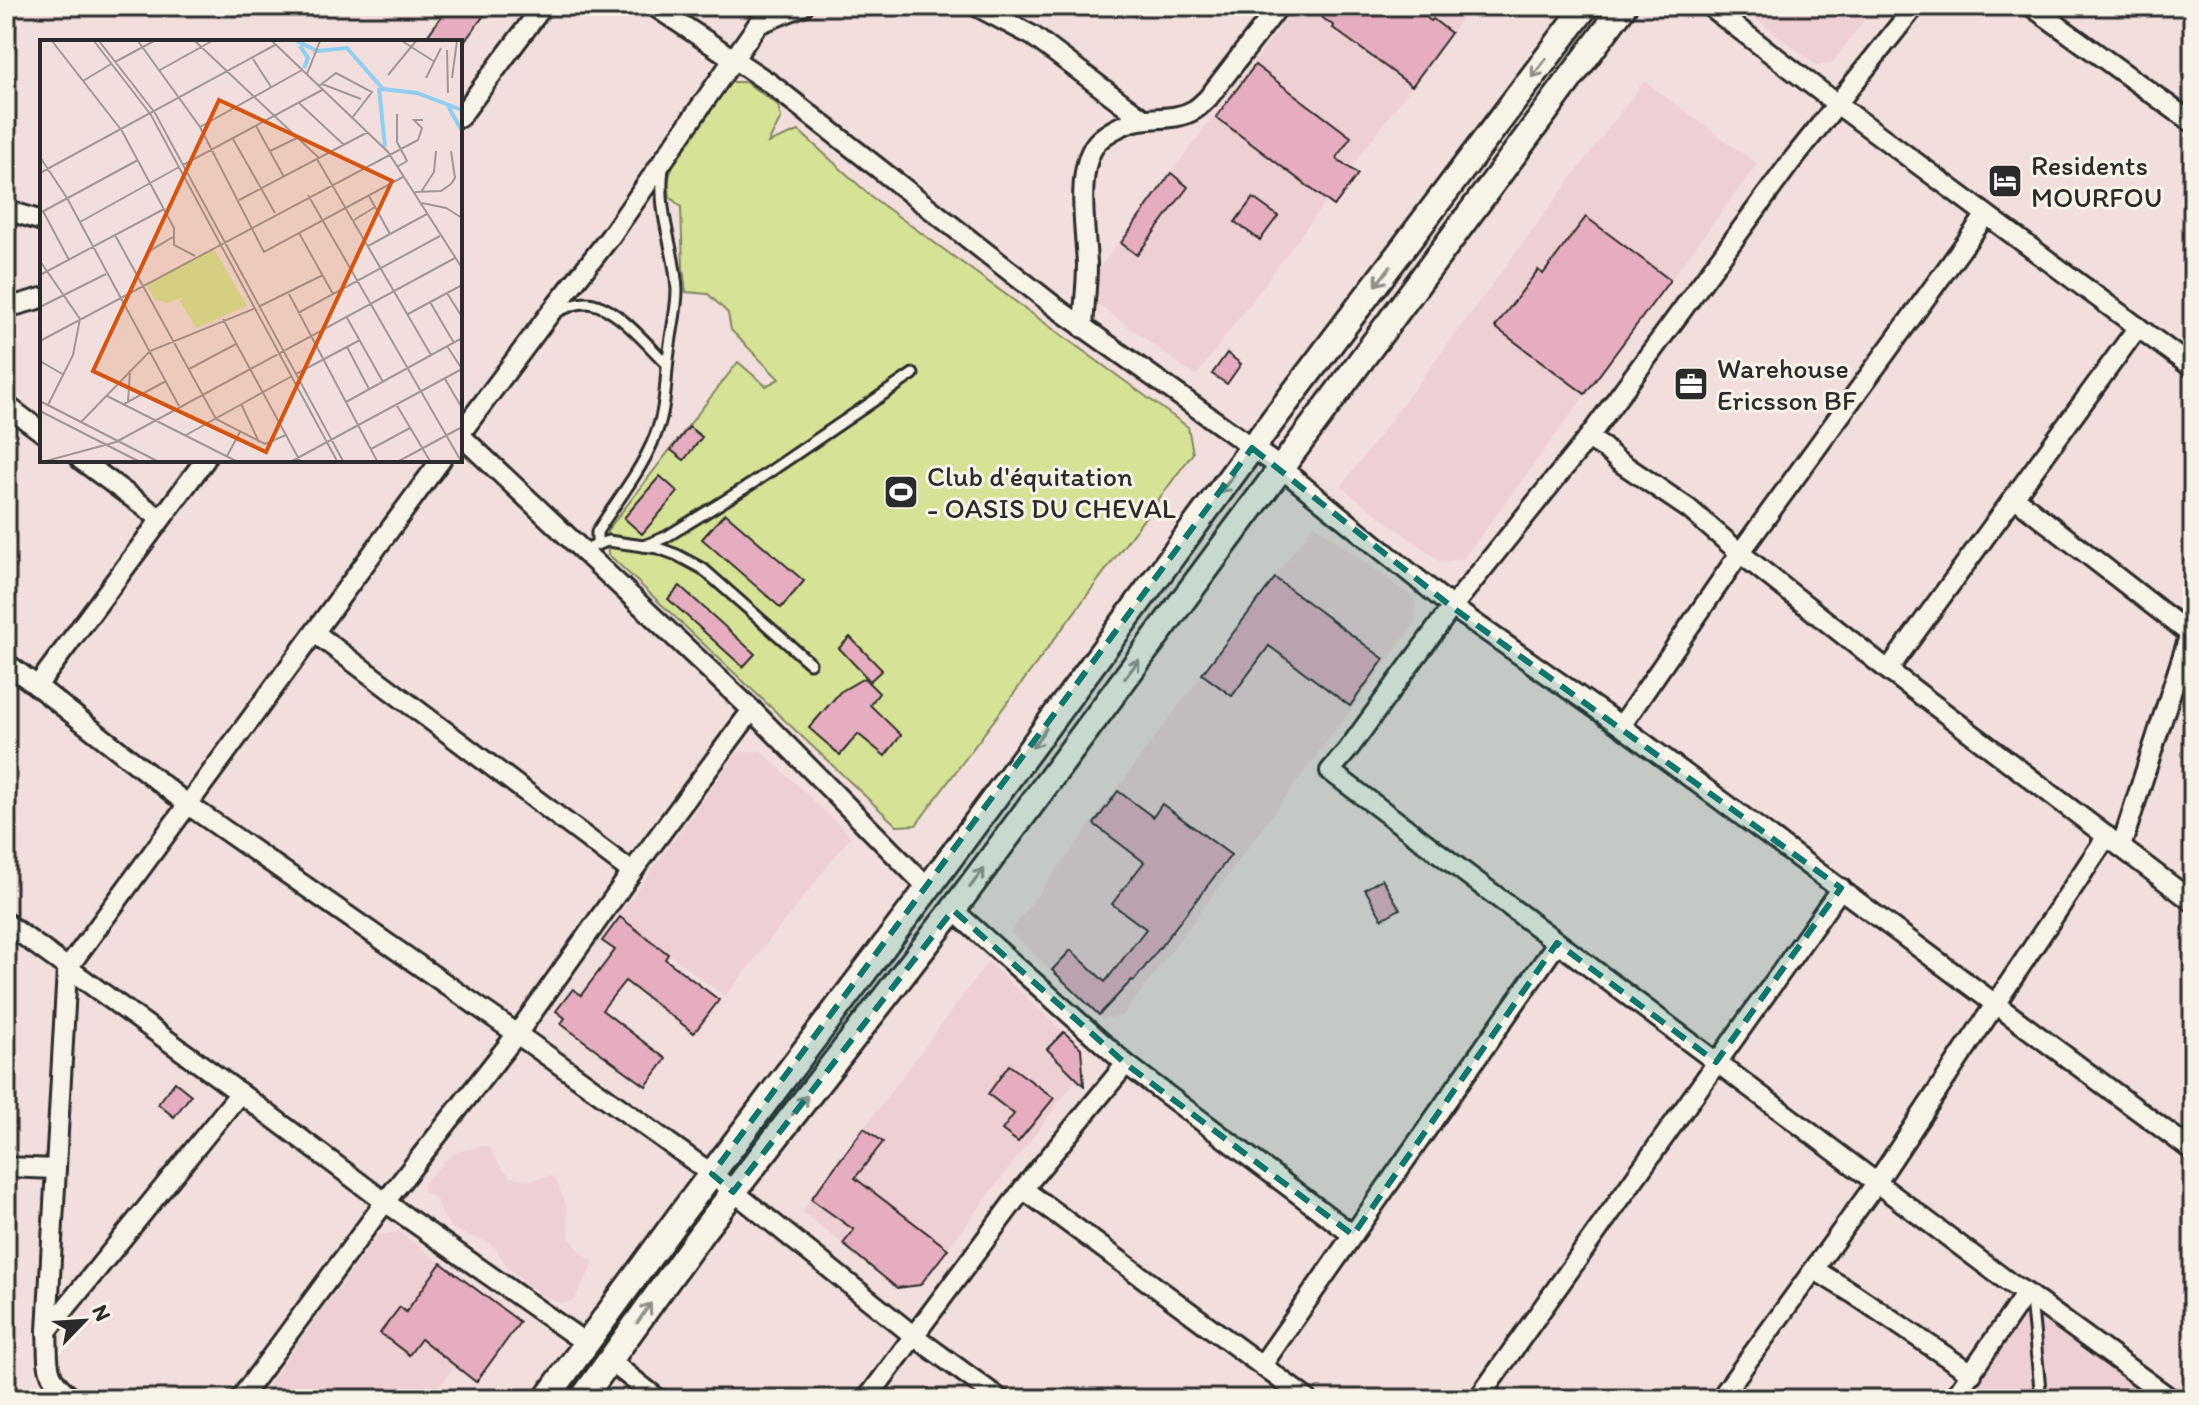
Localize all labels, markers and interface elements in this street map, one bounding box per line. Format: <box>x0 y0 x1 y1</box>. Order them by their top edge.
inset map <box>40 40 462 462</box>
one-way arrow <box>1531 57 1548 78</box>
place label: Residents MOURFOU <box>2031 148 2162 214</box>
hotel icon: Residents MOURFOU <box>1986 162 2024 200</box>
one-way arrow <box>1374 264 1391 286</box>
place label: Warehouse Ericsson BF <box>1717 351 1857 417</box>
office icon: Warehouse Ericsson BF <box>1672 365 1710 403</box>
place label: Club d'équitation - OASIS DU CHEVAL <box>927 459 1176 525</box>
one-way arrow <box>1218 472 1235 494</box>
sports icon: Club d'équitation - OASIS DU CHEVAL <box>882 473 920 511</box>
one-way arrow <box>1124 659 1141 681</box>
one-way arrow <box>1031 727 1048 748</box>
one-way arrow <box>968 868 985 889</box>
one-way arrow <box>792 1095 809 1116</box>
north arrow <box>44 1281 124 1361</box>
text: N <box>86 1300 117 1325</box>
one-way arrow <box>636 1303 652 1325</box>

